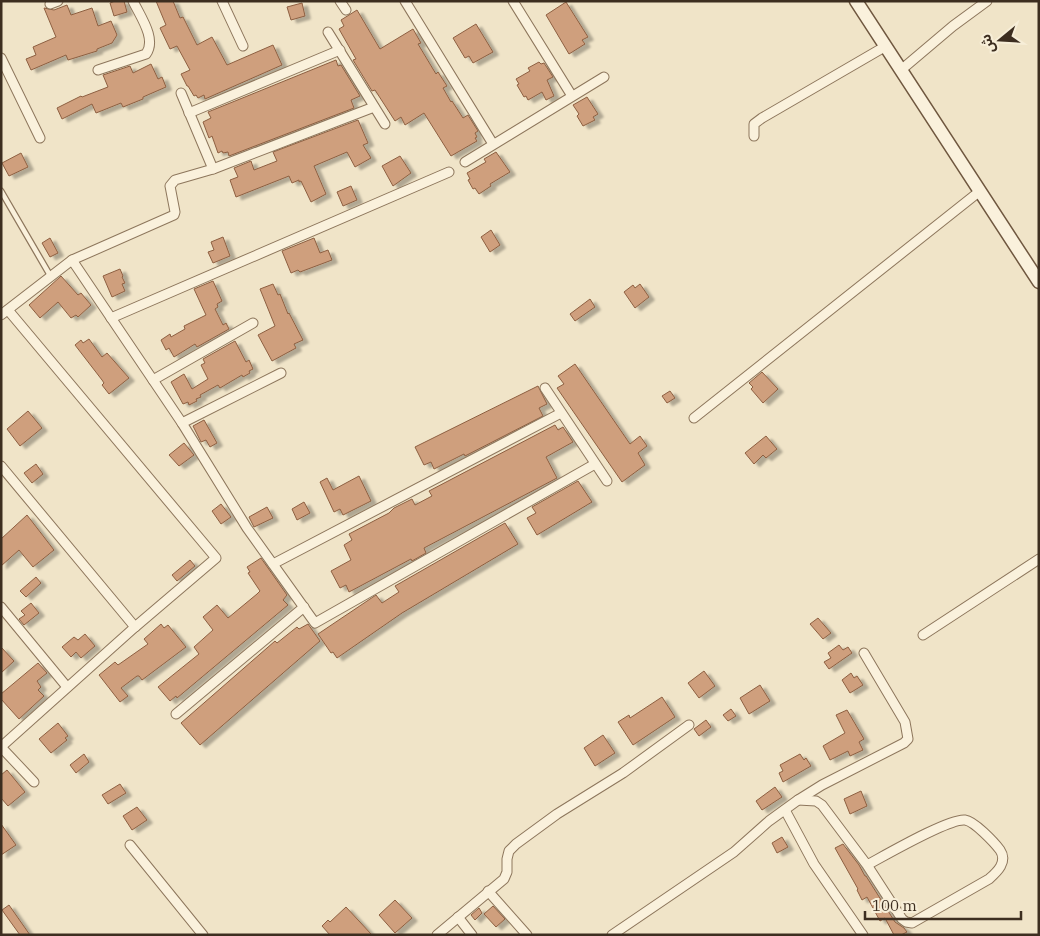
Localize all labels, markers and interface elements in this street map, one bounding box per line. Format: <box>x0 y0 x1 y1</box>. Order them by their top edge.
north arrow <box>975 15 1025 65</box>
text: ش <box>976 32 999 56</box>
scale bar <box>865 888 1021 920</box>
text: 100 m <box>872 896 917 915</box>

